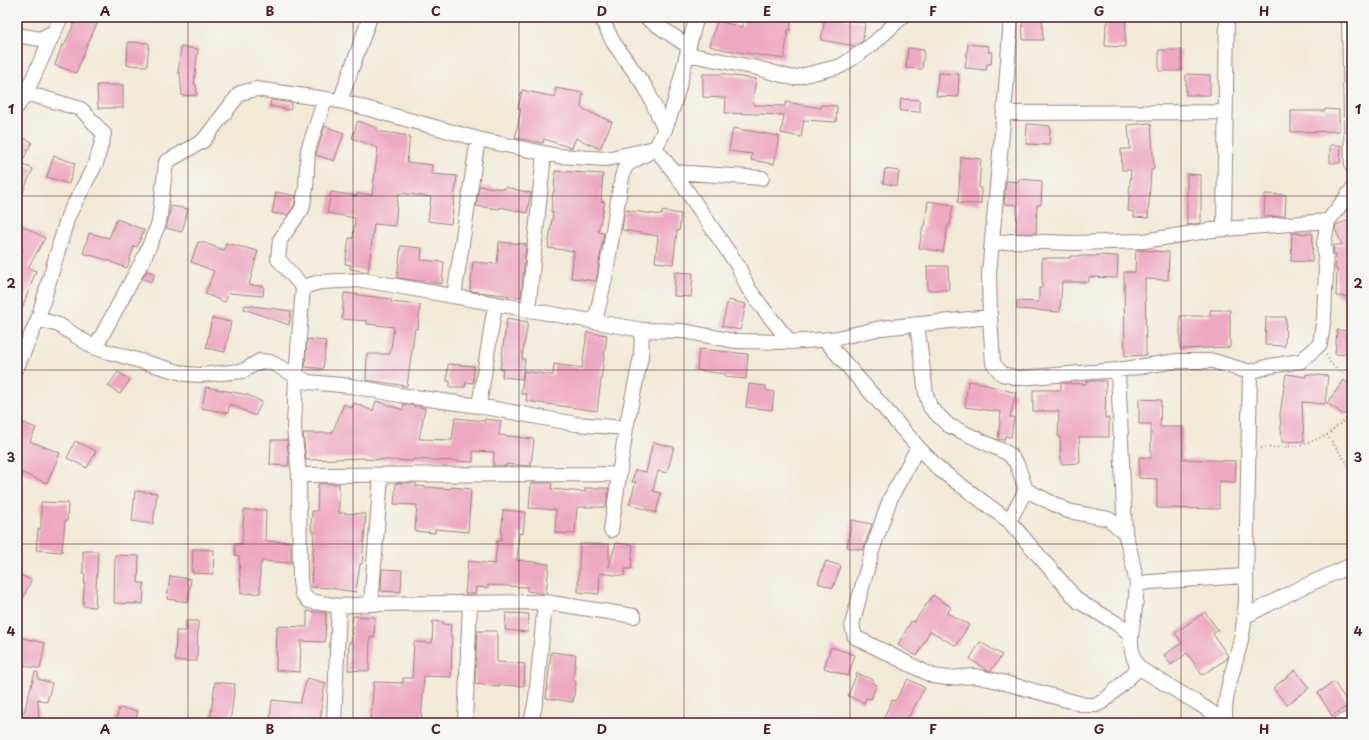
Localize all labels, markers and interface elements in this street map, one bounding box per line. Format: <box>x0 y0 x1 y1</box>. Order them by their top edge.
text: A <box>100 1 110 20</box>
text: B <box>266 1 275 20</box>
text: C <box>431 1 441 20</box>
text: D <box>597 1 607 20</box>
text: E <box>763 1 771 20</box>
text: F <box>929 1 937 20</box>
text: G <box>1094 1 1104 20</box>
text: H <box>1259 1 1269 20</box>
text: 1 <box>8 99 14 118</box>
text: 1 <box>1355 99 1361 118</box>
text: 2 <box>6 273 16 292</box>
text: 2 <box>1353 273 1363 292</box>
text: 3 <box>7 447 16 466</box>
text: 3 <box>1354 447 1363 466</box>
text: 4 <box>7 621 16 640</box>
text: 4 <box>1354 621 1363 640</box>
text: A <box>100 719 110 738</box>
text: B <box>266 719 275 738</box>
text: C <box>431 719 441 738</box>
text: D <box>597 719 607 738</box>
text: E <box>763 719 771 738</box>
text: F <box>929 719 937 738</box>
text: G <box>1094 719 1104 738</box>
text: H <box>1259 719 1269 738</box>

